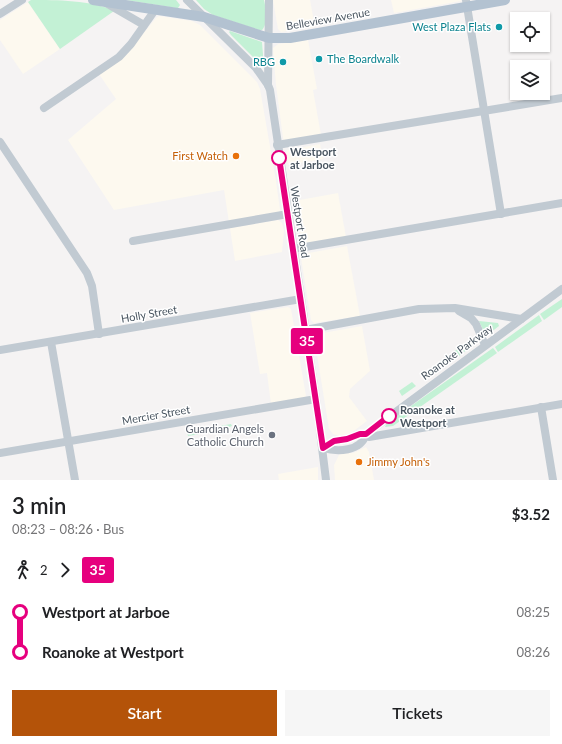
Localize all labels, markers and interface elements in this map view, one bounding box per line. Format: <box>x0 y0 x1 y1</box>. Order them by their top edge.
street label: Belleview Avenue <box>285 5 371 32</box>
map controls <box>510 12 550 100</box>
button: locate <box>510 12 550 52</box>
place label: West Plaza Flats <box>412 20 491 33</box>
marker: West Plaza Flats <box>494 22 504 32</box>
place label: The Boardwalk <box>327 52 399 65</box>
marker: The Boardwalk <box>314 54 324 64</box>
place label: RBG <box>253 55 275 68</box>
marker: RBG <box>278 57 288 67</box>
button: layers <box>510 60 550 100</box>
place label: Westport at Jarboe <box>290 145 337 171</box>
place label: First Watch <box>172 149 228 162</box>
marker: Westport at Jarboe <box>271 150 287 166</box>
marker: First Watch <box>231 151 241 161</box>
street label: Westport Road <box>288 185 313 259</box>
street label: Holly Street <box>120 302 178 325</box>
street label: Roanoke Parkway <box>418 321 495 382</box>
line badge: 35 <box>289 328 325 354</box>
text: 35 <box>299 332 315 349</box>
street label: Mercier Street <box>121 402 191 427</box>
place label: Roanoke at Westport <box>400 403 456 429</box>
marker: Roanoke at Westport <box>381 408 397 424</box>
place label: Guardian Angels Catholic Church <box>185 422 264 448</box>
marker: Guardian Angels Catholic Church <box>267 430 277 440</box>
place label: Jimmy John's <box>367 455 430 468</box>
marker: Jimmy John's <box>354 457 364 467</box>
text: 3 min <box>12 492 66 519</box>
text: $3.52 <box>512 505 550 523</box>
text: 08:23 – 08:26 · Bus <box>12 521 124 537</box>
icon: walk <box>12 559 34 581</box>
icon: forward <box>54 559 76 581</box>
text: 35 <box>90 561 106 578</box>
text: 2 <box>40 562 48 578</box>
text: Westport at Jarboe <box>42 603 170 621</box>
text: 08:25 <box>517 604 550 620</box>
text: Roanoke at Westport <box>42 643 184 661</box>
text: 08:26 <box>517 644 550 660</box>
button: Start <box>12 690 277 736</box>
button: Tickets <box>285 690 550 736</box>

